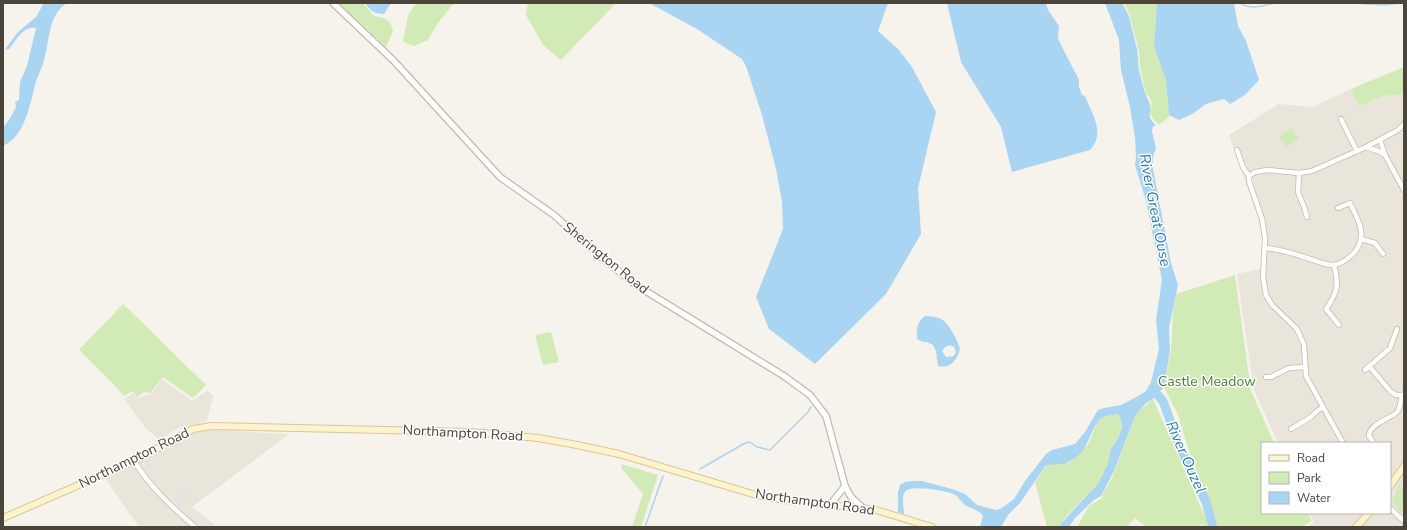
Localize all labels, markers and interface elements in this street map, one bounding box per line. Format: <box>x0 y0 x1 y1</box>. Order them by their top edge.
water label: River Great Ouse <box>1134 152 1176 268</box>
street label: Sherington Road <box>559 218 653 298</box>
park label: Castle Meadow <box>1158 372 1256 391</box>
water label: River Ouzel <box>1161 418 1211 496</box>
street label: Northampton Road <box>402 420 524 446</box>
street label: Northampton Road <box>76 423 192 493</box>
legend <box>1261 442 1391 514</box>
text: Road <box>1297 450 1325 466</box>
text: Park <box>1297 470 1322 486</box>
street label: Northampton Road <box>754 484 876 520</box>
text: Water <box>1297 490 1331 506</box>

